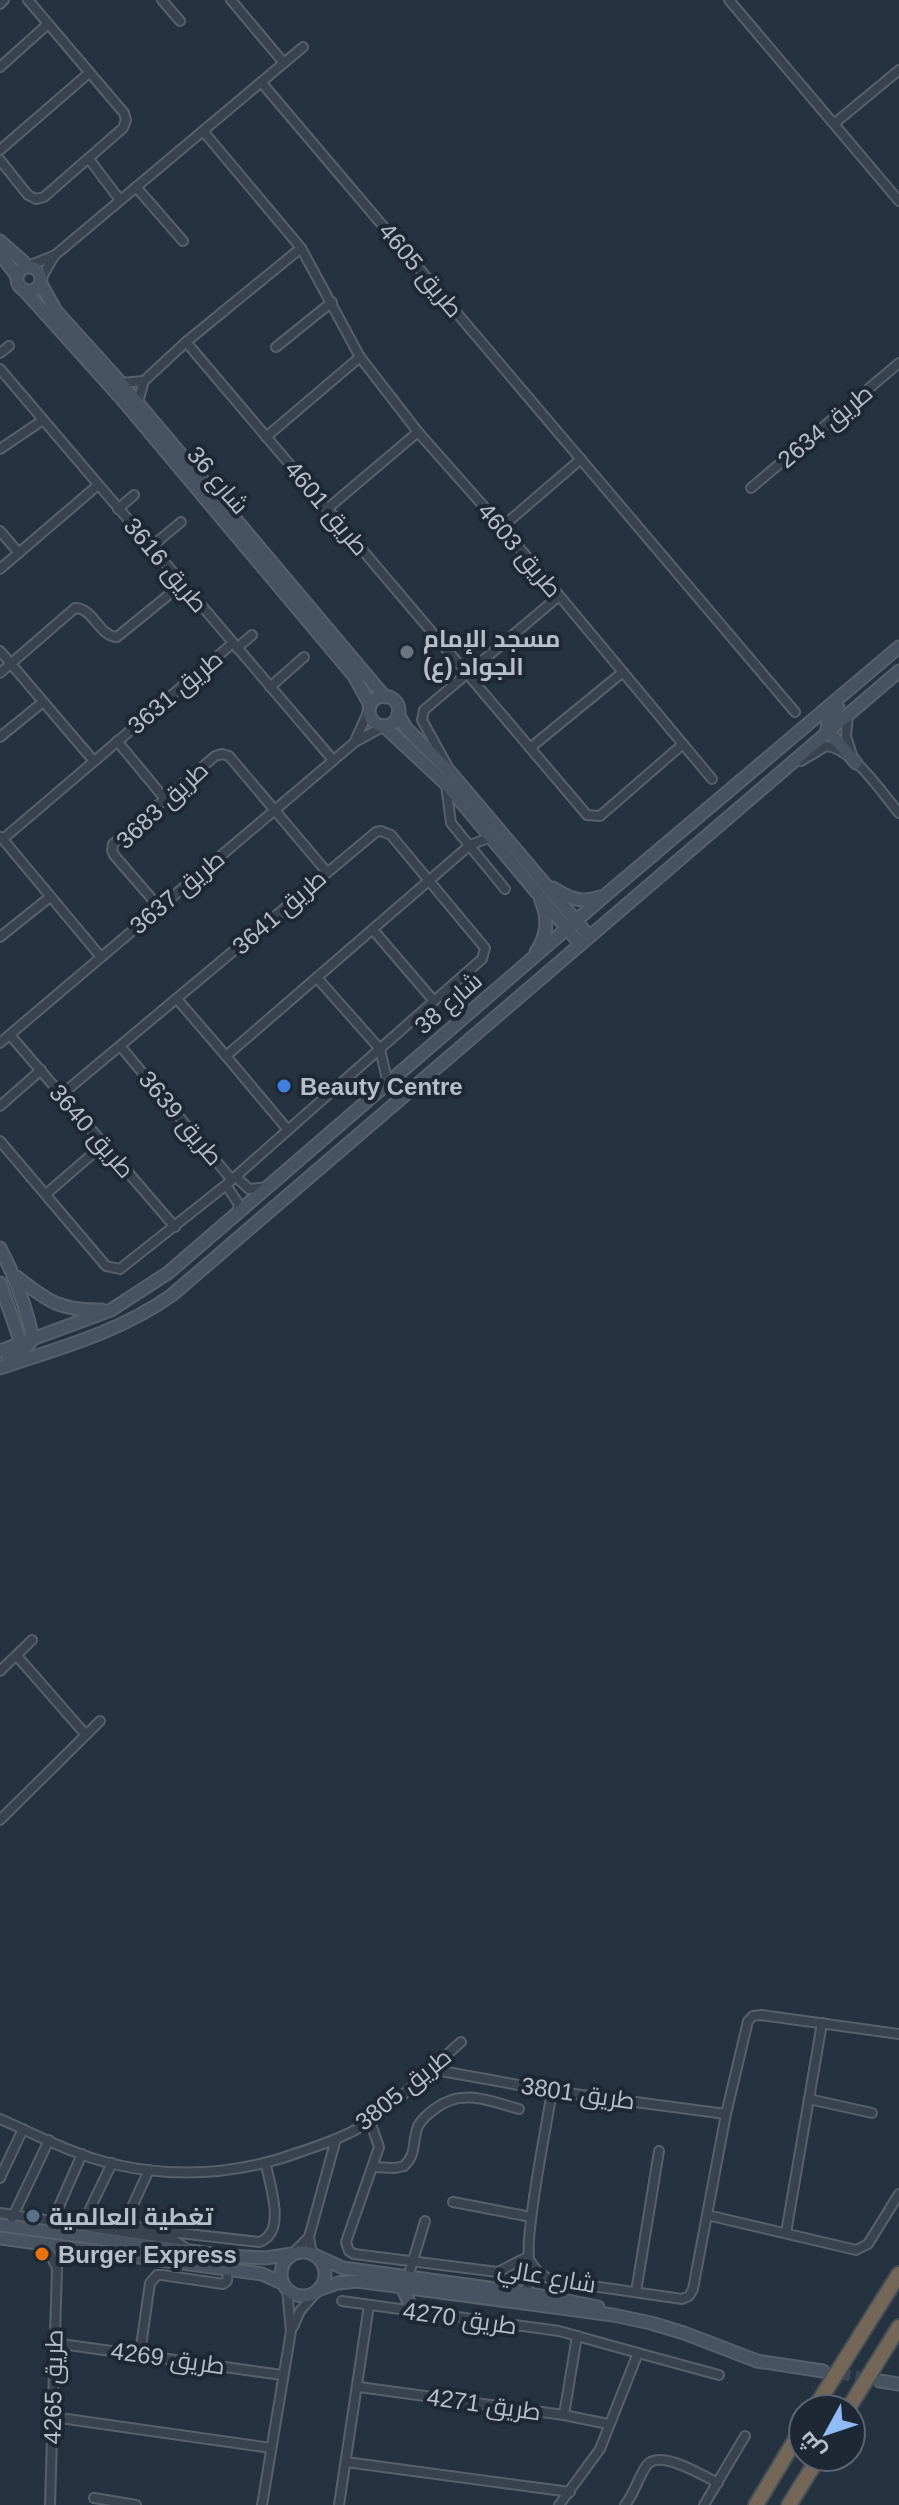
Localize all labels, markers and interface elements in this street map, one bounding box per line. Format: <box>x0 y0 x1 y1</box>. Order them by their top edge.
street label: طريق 4605 <box>372 217 468 324</box>
street label: طريق 2634 <box>772 379 879 475</box>
street label: شارع 36 <box>180 441 254 521</box>
street label: طريق 4601 <box>278 455 374 562</box>
street label: طريق 4603 <box>471 497 567 604</box>
street label: طريق 3616 <box>117 512 213 619</box>
place label: مسجد الإمام الجواد (ع) <box>423 625 560 683</box>
marker: مسجد الإمام الجواد (ع) <box>398 643 416 661</box>
street label: طريق 3631 <box>122 645 229 741</box>
street label: طريق 3683 <box>111 756 215 856</box>
street label: طريق 3637 <box>124 845 231 941</box>
street label: طريق 3641 <box>227 864 333 961</box>
street label: شارع 38 <box>409 967 489 1042</box>
street label: طريق 3639 <box>132 1065 228 1172</box>
place label: Beauty Centre <box>300 1073 463 1100</box>
marker: Beauty Centre <box>275 1077 293 1095</box>
street label: طريق 3640 <box>43 1079 140 1185</box>
street label: طريق 3805 <box>350 2042 457 2137</box>
street label: طريق 3801 <box>519 2072 637 2116</box>
place label: تغطية العالمية <box>49 2203 214 2230</box>
marker: تغطية العالمية <box>24 2207 42 2225</box>
place label: Burger Express <box>58 2241 237 2268</box>
marker: Burger Express <box>33 2245 51 2263</box>
street label: شارع عالي <box>495 2254 598 2304</box>
street label: طريق 4270 <box>401 2297 519 2341</box>
street label: طريق 4265 <box>38 2329 70 2445</box>
street label: طريق 4269 <box>109 2337 227 2381</box>
street label: طريق 4271 <box>425 2383 543 2427</box>
north arrow <box>787 2393 867 2473</box>
text: ش <box>793 2426 831 2464</box>

